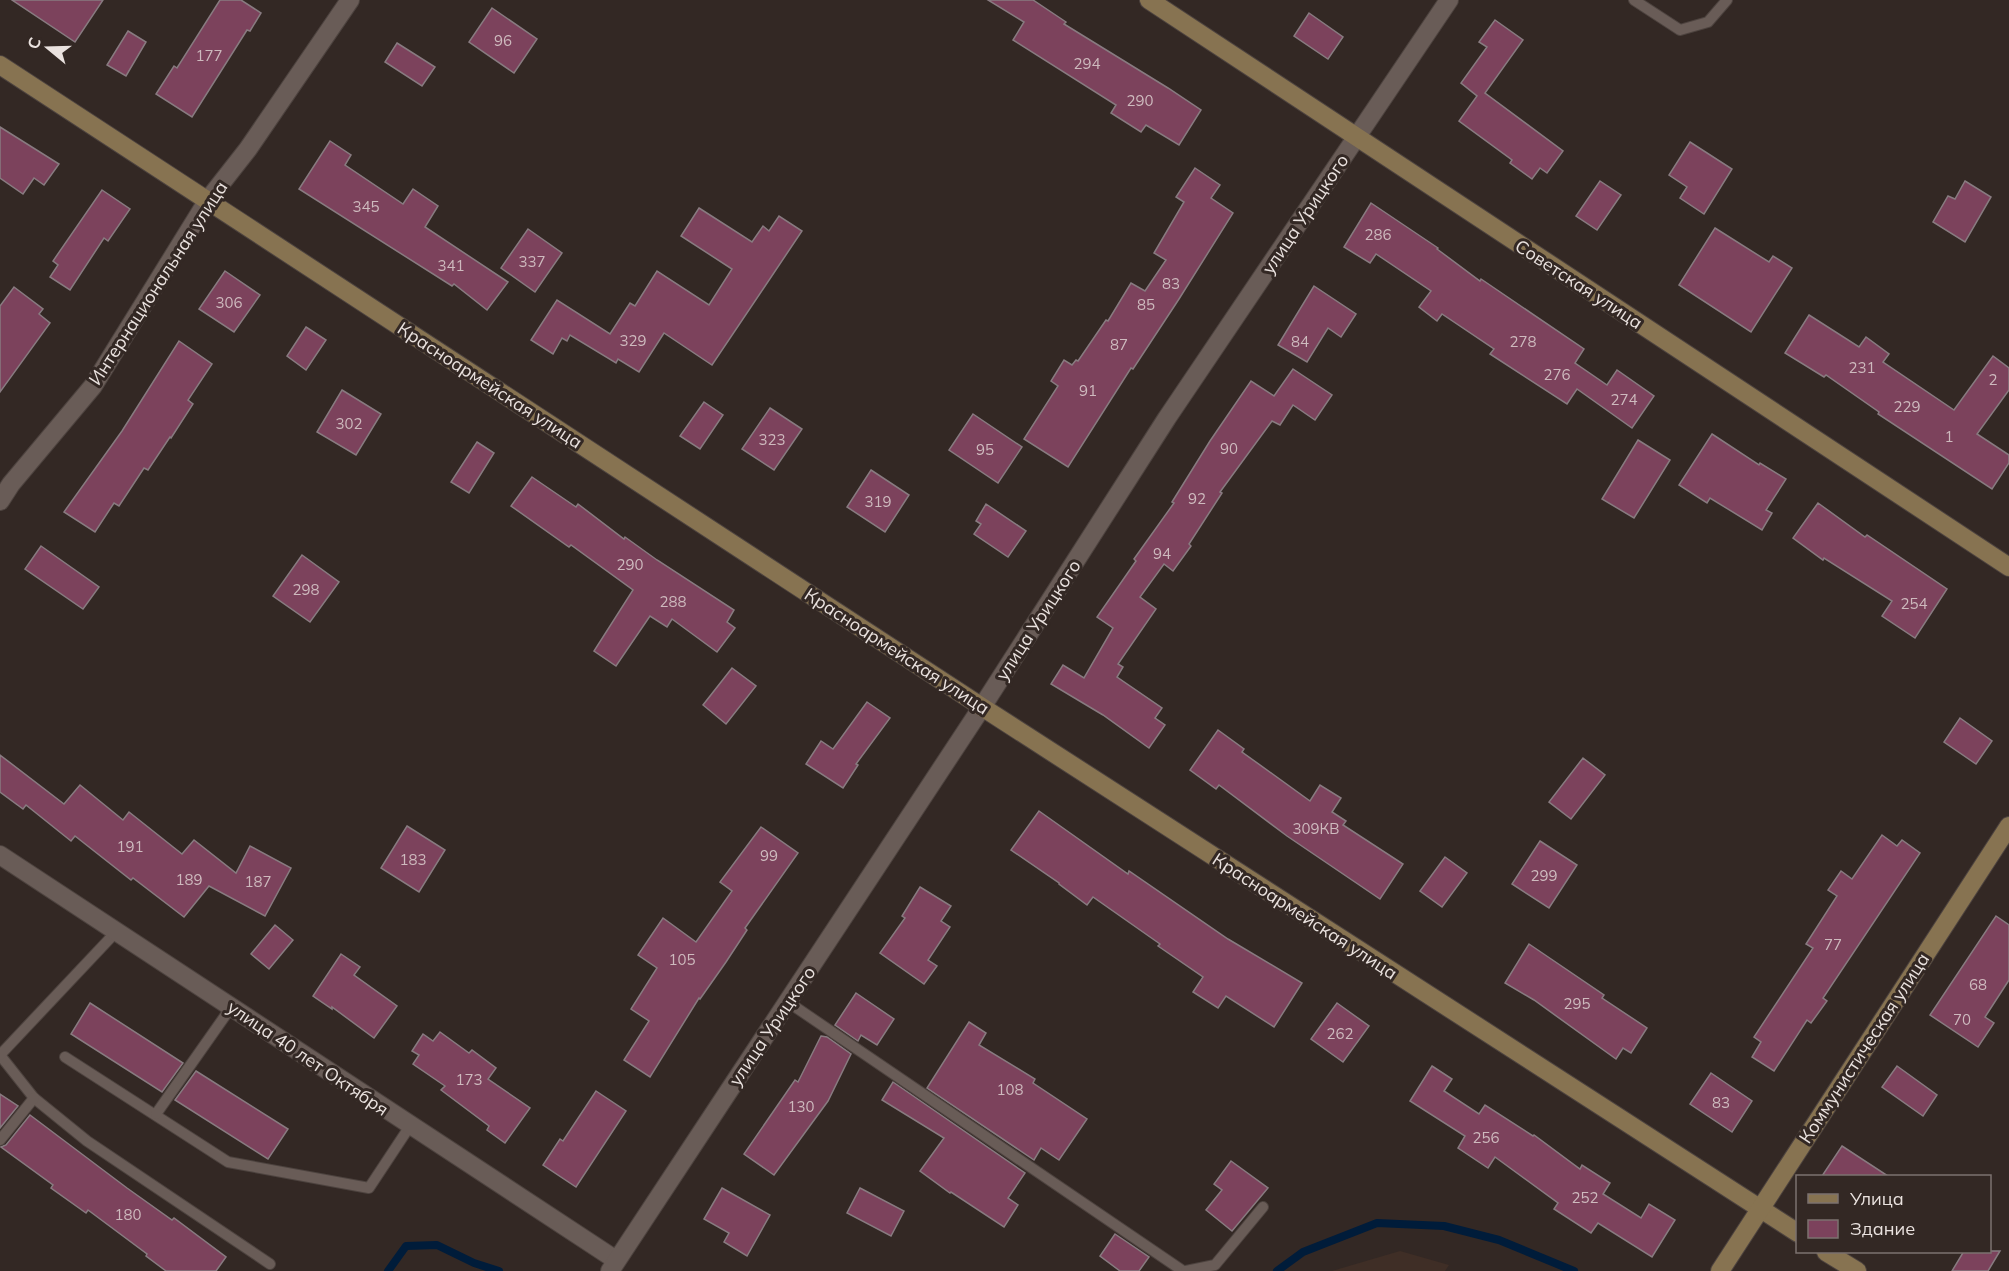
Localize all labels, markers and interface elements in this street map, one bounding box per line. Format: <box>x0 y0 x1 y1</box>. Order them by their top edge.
north arrow <box>18 18 78 78</box>
house number: 96 <box>494 31 512 50</box>
text: С <box>23 35 45 52</box>
house number: 177 <box>195 46 223 65</box>
house number: 294 <box>1073 54 1101 73</box>
house number: 290 <box>1126 91 1154 110</box>
street label: улица Урицкого <box>1256 150 1354 278</box>
street label: Интернациональная улица <box>83 177 233 389</box>
house number: 345 <box>352 197 380 216</box>
house number: 286 <box>1364 225 1392 244</box>
street label: Советская улица <box>1511 234 1647 334</box>
house number: 337 <box>518 252 546 271</box>
house number: 341 <box>437 256 465 275</box>
house number: 83 <box>1162 274 1180 293</box>
house number: 306 <box>215 293 243 312</box>
house number: 85 <box>1137 295 1155 314</box>
street label: Красноармейская улица <box>393 317 587 453</box>
house number: 329 <box>619 331 647 350</box>
house number: 84 <box>1291 332 1309 351</box>
house number: 278 <box>1509 332 1537 351</box>
house number: 87 <box>1110 335 1128 354</box>
house number: 231 <box>1848 358 1876 377</box>
house number: 276 <box>1543 365 1571 384</box>
house number: 2 <box>1988 370 1998 389</box>
house number: 91 <box>1079 381 1097 400</box>
house number: 274 <box>1610 390 1638 409</box>
house number: 229 <box>1893 397 1921 416</box>
house number: 302 <box>335 414 363 433</box>
house number: 1 <box>1944 427 1954 446</box>
house number: 323 <box>758 430 786 449</box>
house number: 90 <box>1220 439 1238 458</box>
house number: 95 <box>976 440 994 459</box>
house number: 92 <box>1188 489 1206 508</box>
house number: 319 <box>864 492 892 511</box>
house number: 94 <box>1153 544 1171 563</box>
house number: 290 <box>616 555 644 574</box>
street label: улица Урицкого <box>990 555 1086 685</box>
house number: 298 <box>292 580 320 599</box>
street label: Красноармейская улица <box>800 583 994 719</box>
house number: 288 <box>659 592 687 611</box>
house number: 254 <box>1900 594 1928 613</box>
house number: 309КВ <box>1292 819 1340 838</box>
house number: 191 <box>116 837 144 856</box>
house number: 99 <box>760 846 778 865</box>
street label: Красноармейская улица <box>1208 848 1402 984</box>
house number: 183 <box>399 850 427 869</box>
house number: 299 <box>1530 866 1558 885</box>
house number: 189 <box>175 870 203 889</box>
house number: 187 <box>244 872 272 891</box>
house number: 77 <box>1824 935 1842 954</box>
street label: Коммунистическая улица <box>1794 948 1934 1148</box>
house number: 105 <box>668 950 696 969</box>
street label: улица Урицкого <box>723 962 821 1090</box>
house number: 68 <box>1969 975 1987 994</box>
house number: 295 <box>1563 994 1591 1013</box>
street label: улица 40 лет Октября <box>223 995 393 1121</box>
house number: 70 <box>1953 1010 1971 1029</box>
house number: 262 <box>1326 1024 1354 1043</box>
house number: 173 <box>455 1070 483 1089</box>
house number: 108 <box>996 1080 1024 1099</box>
house number: 83 <box>1712 1093 1730 1112</box>
house number: 130 <box>787 1097 815 1116</box>
house number: 256 <box>1472 1128 1500 1147</box>
legend <box>1796 1175 1991 1253</box>
text: Улица <box>1849 1187 1904 1210</box>
house number: 252 <box>1571 1188 1599 1207</box>
house number: 180 <box>114 1205 142 1224</box>
text: Здание <box>1850 1217 1915 1240</box>

